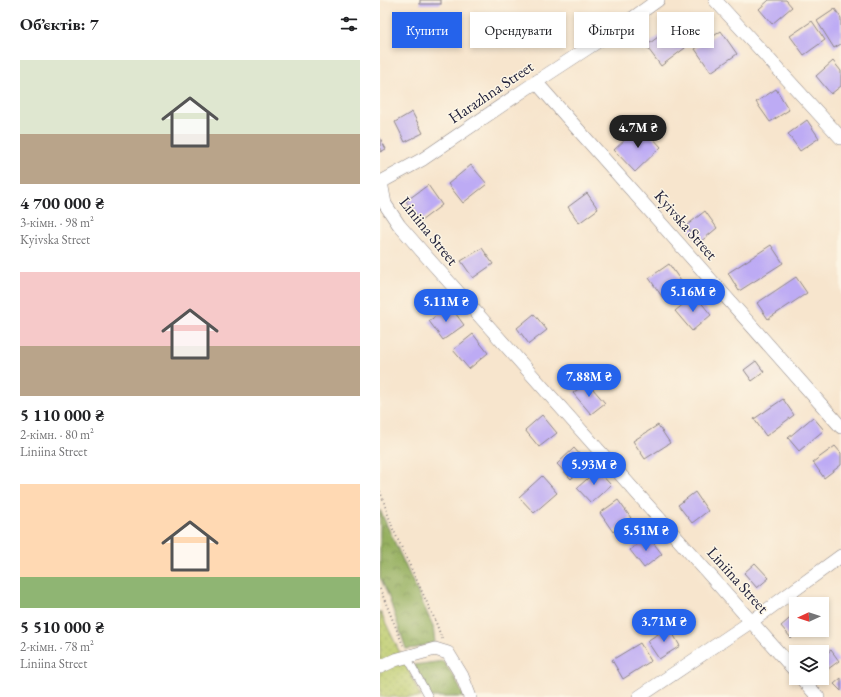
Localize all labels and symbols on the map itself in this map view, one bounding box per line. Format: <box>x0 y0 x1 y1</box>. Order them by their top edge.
street label: Harazhna Street <box>444 56 538 128</box>
pin: 4.7M ₴ <box>605 115 671 149</box>
street label: Kyivska Street <box>650 186 722 264</box>
street label: Liniina Street <box>395 192 463 270</box>
pin: 5.16M ₴ <box>656 279 730 313</box>
pin: 5.11M ₴ <box>409 289 483 323</box>
pin: 7.88M ₴ <box>552 364 626 398</box>
pin: 5.93M ₴ <box>557 452 631 486</box>
pin: 5.51M ₴ <box>609 518 683 552</box>
street label: Liniina Street <box>703 542 773 618</box>
north arrow <box>789 597 829 637</box>
pin: 3.71M ₴ <box>627 609 701 643</box>

